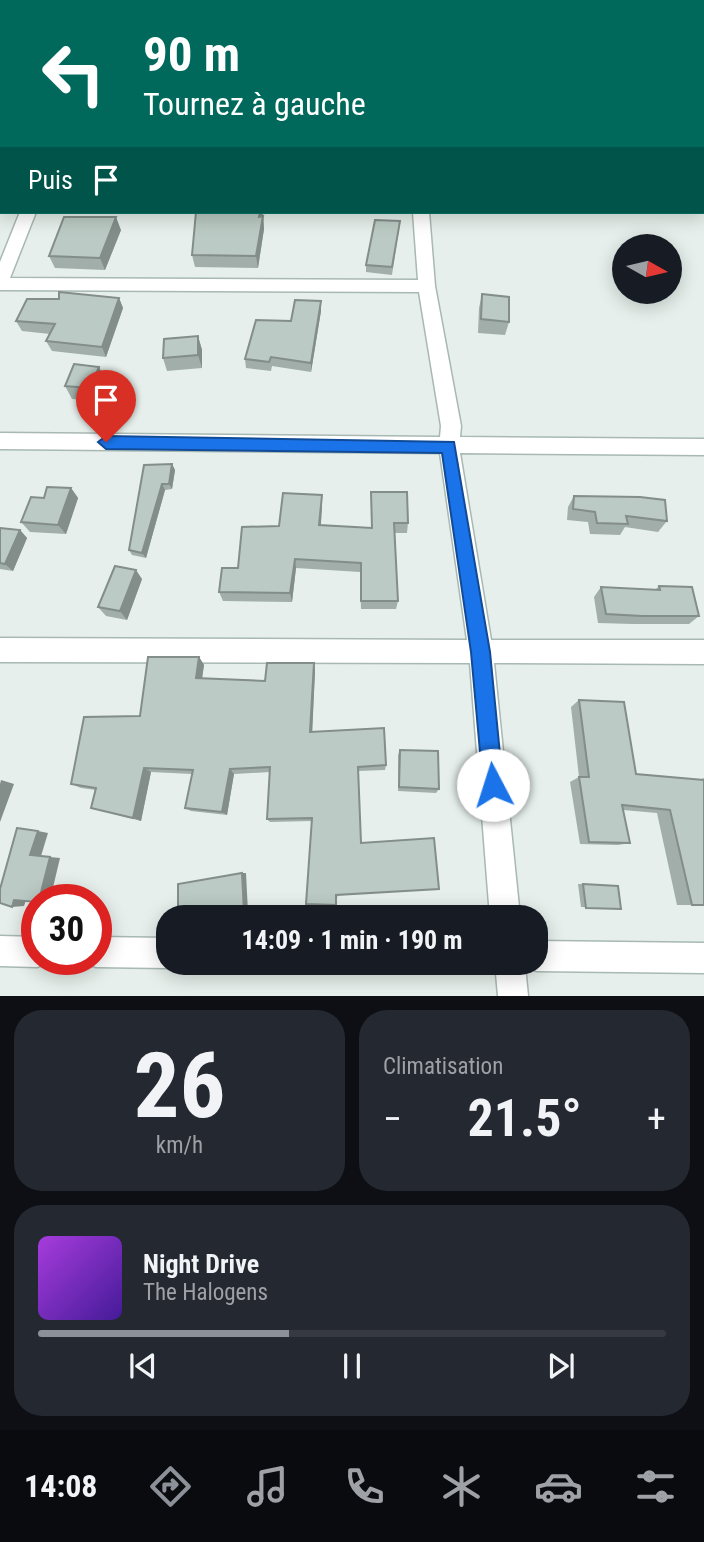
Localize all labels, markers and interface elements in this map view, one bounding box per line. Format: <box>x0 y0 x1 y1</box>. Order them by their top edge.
text: 90 m <box>143 26 240 83</box>
icon: left <box>28 28 119 119</box>
text: Tournez à gauche <box>143 85 366 123</box>
icon: arrive <box>87 161 125 199</box>
text: Puis <box>28 165 73 195</box>
north arrow <box>612 234 682 304</box>
map controls <box>612 234 682 304</box>
pin <box>76 370 136 442</box>
icon: arrive <box>87 381 125 419</box>
position arrow <box>456 748 530 822</box>
speed limit sign: 30 <box>21 884 112 975</box>
text: 14:09 · 1 min · 190 m <box>242 925 462 955</box>
text: 26 <box>134 1033 225 1139</box>
text: Climatisation <box>383 1053 503 1080</box>
text: 21.5° <box>467 1088 582 1149</box>
text: − <box>383 1097 402 1141</box>
text: + <box>647 1097 666 1141</box>
text: km/h <box>156 1132 203 1159</box>
text: Night Drive <box>143 1249 259 1279</box>
text: The Halogens <box>143 1279 268 1306</box>
icon: previous <box>124 1347 162 1385</box>
icon: pause <box>333 1347 371 1385</box>
icon: next <box>542 1347 580 1385</box>
icon: directions <box>146 1462 195 1511</box>
icon: music <box>243 1462 292 1511</box>
icon: phone <box>340 1462 389 1511</box>
icon: climate <box>437 1462 486 1511</box>
icon: car <box>534 1462 583 1511</box>
icon: filters <box>631 1462 680 1511</box>
text: 14:08 <box>24 1467 97 1505</box>

